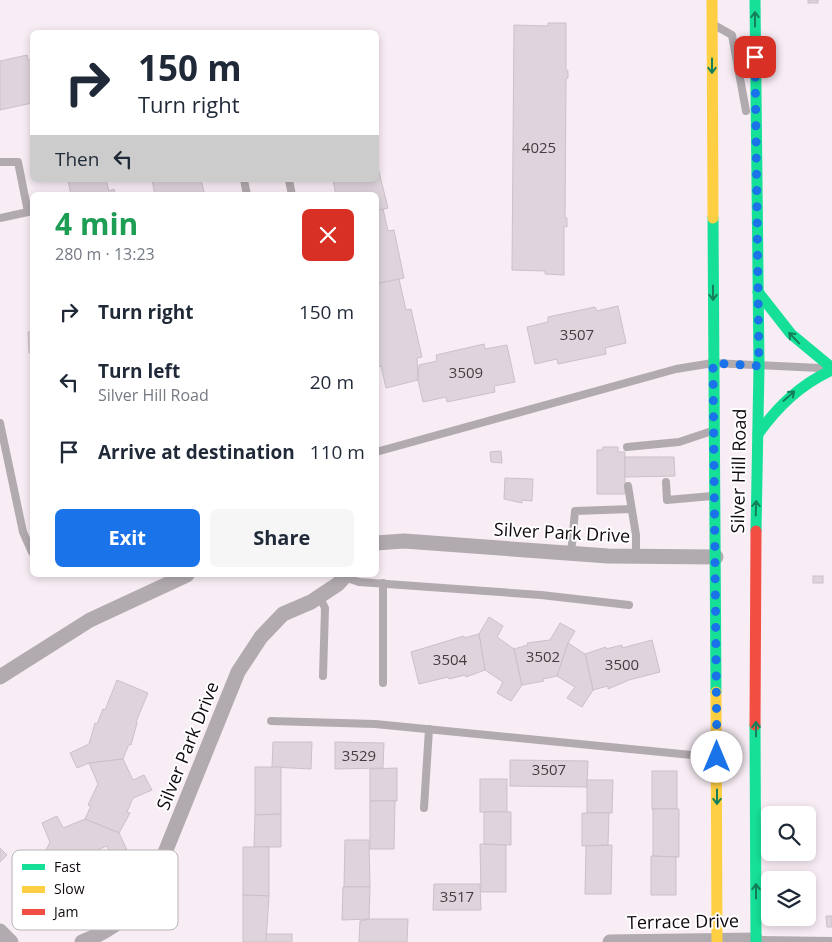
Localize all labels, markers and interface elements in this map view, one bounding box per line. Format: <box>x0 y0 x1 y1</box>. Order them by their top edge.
one-way arrow <box>750 12 760 28</box>
pin <box>734 36 776 78</box>
icon: arrive <box>741 43 769 71</box>
text: 150 m <box>138 44 242 91</box>
icon: right <box>55 50 120 115</box>
one-way arrow <box>707 58 717 74</box>
text: Turn right <box>138 89 240 119</box>
house number: 4025 <box>522 137 556 157</box>
icon: left <box>109 145 137 173</box>
text: Then <box>55 146 99 172</box>
text: 4 min <box>55 203 138 244</box>
button: close <box>302 209 354 261</box>
text: 280 m · 13:23 <box>55 243 155 265</box>
one-way arrow <box>708 284 718 300</box>
icon: right <box>55 298 83 326</box>
text: Turn right <box>98 299 193 325</box>
text: 150 m <box>299 299 354 325</box>
house number: 3507 <box>560 324 594 344</box>
one-way arrow <box>788 332 800 345</box>
text: Turn left <box>98 358 180 384</box>
house number: 3509 <box>449 362 483 382</box>
icon: left <box>55 368 83 396</box>
text: 20 m <box>310 369 354 395</box>
text: Silver Hill Road <box>98 384 209 406</box>
one-way arrow <box>782 390 795 402</box>
street label: Silver Hill Road <box>725 408 751 533</box>
icon: arrive <box>55 438 83 466</box>
text: Arrive at destination <box>98 439 295 465</box>
text: 110 m <box>310 439 365 465</box>
one-way arrow <box>752 500 761 516</box>
button: Exit <box>55 509 200 567</box>
button: Share <box>210 509 354 567</box>
street label: Silver Park Drive <box>493 516 631 548</box>
house number: 3502 <box>526 646 560 666</box>
house number: 3504 <box>433 649 468 669</box>
house number: 3500 <box>605 654 639 674</box>
street label: Silver Park Drive <box>150 678 224 813</box>
one-way arrow <box>751 721 760 737</box>
position arrow <box>690 730 742 782</box>
house number: 3529 <box>342 745 376 765</box>
house number: 3507 <box>532 759 566 779</box>
one-way arrow <box>712 788 722 805</box>
map controls <box>761 806 816 926</box>
button: search <box>761 806 816 861</box>
legend <box>12 850 178 930</box>
text: Fast <box>54 857 81 876</box>
button: layers <box>761 871 816 926</box>
text: Slow <box>54 879 85 898</box>
one-way arrow <box>751 884 761 900</box>
house number: 3517 <box>440 886 474 906</box>
text: Jam <box>52 902 79 921</box>
street label: Terrace Drive <box>627 908 739 934</box>

